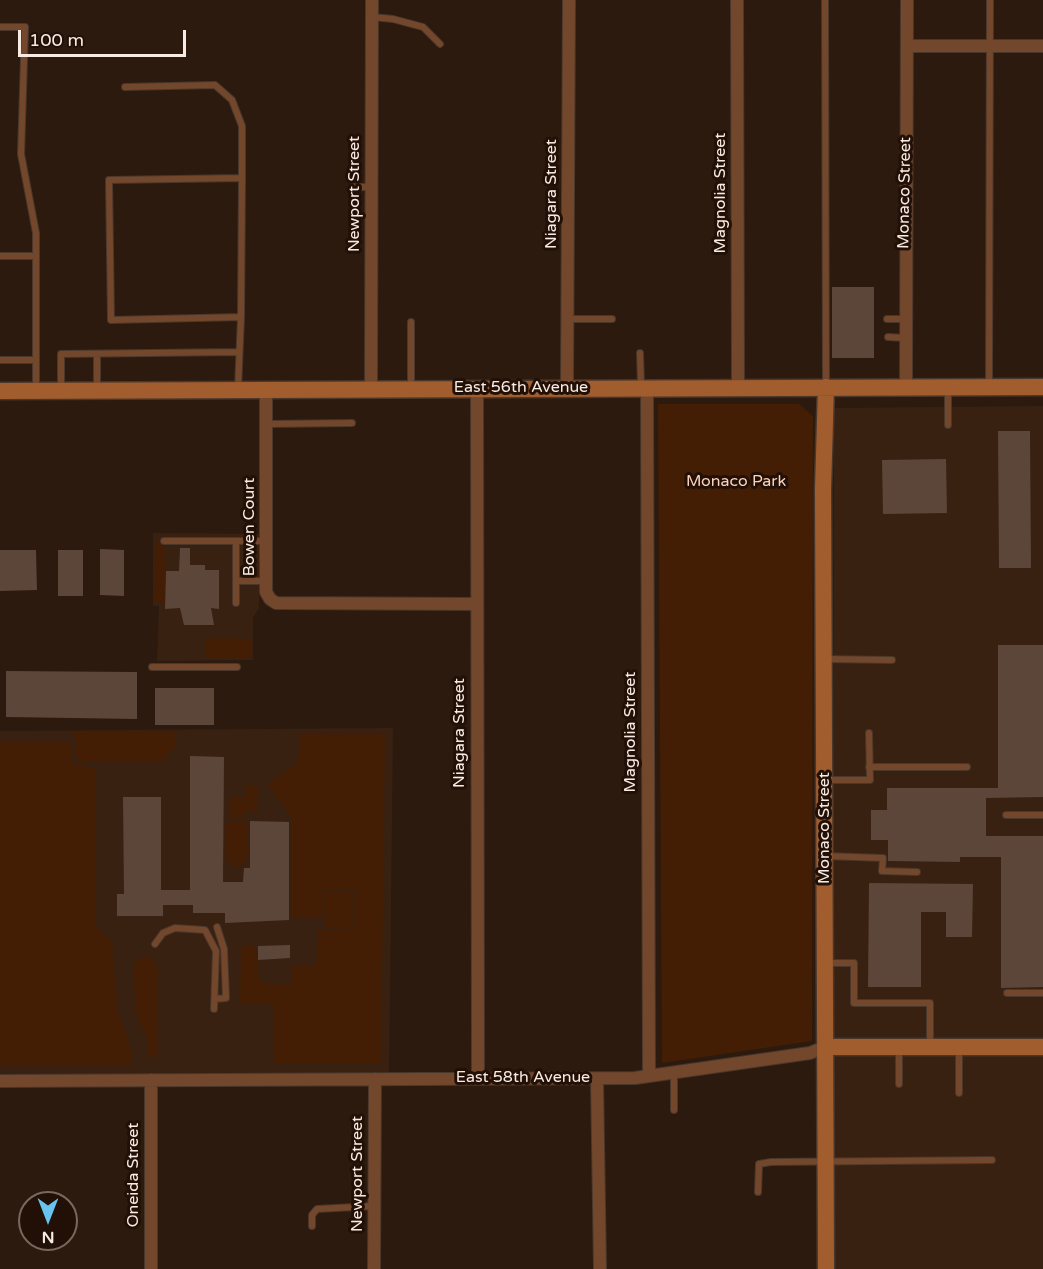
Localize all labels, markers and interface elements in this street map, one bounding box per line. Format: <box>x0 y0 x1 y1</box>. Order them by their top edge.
scale bar <box>21 18 189 56</box>
text: 100 m <box>29 29 84 51</box>
street label: Magnolia Street <box>711 133 731 253</box>
street label: Newport Street <box>345 136 365 252</box>
street label: Monaco Street <box>894 137 916 249</box>
street label: Niagara Street <box>542 139 562 249</box>
street label: East 56th Avenue <box>454 378 588 398</box>
park label: Monaco Park <box>686 472 786 492</box>
street label: Bowen Court <box>240 478 260 576</box>
street label: Magnolia Street <box>621 672 641 792</box>
street label: Niagara Street <box>450 678 470 788</box>
street label: Monaco Street <box>815 772 835 884</box>
street label: East 58th Avenue <box>456 1068 590 1088</box>
street label: Newport Street <box>348 1116 368 1232</box>
street label: Oneida Street <box>124 1123 144 1227</box>
north arrow <box>18 1191 78 1251</box>
text: N <box>42 1227 54 1247</box>

